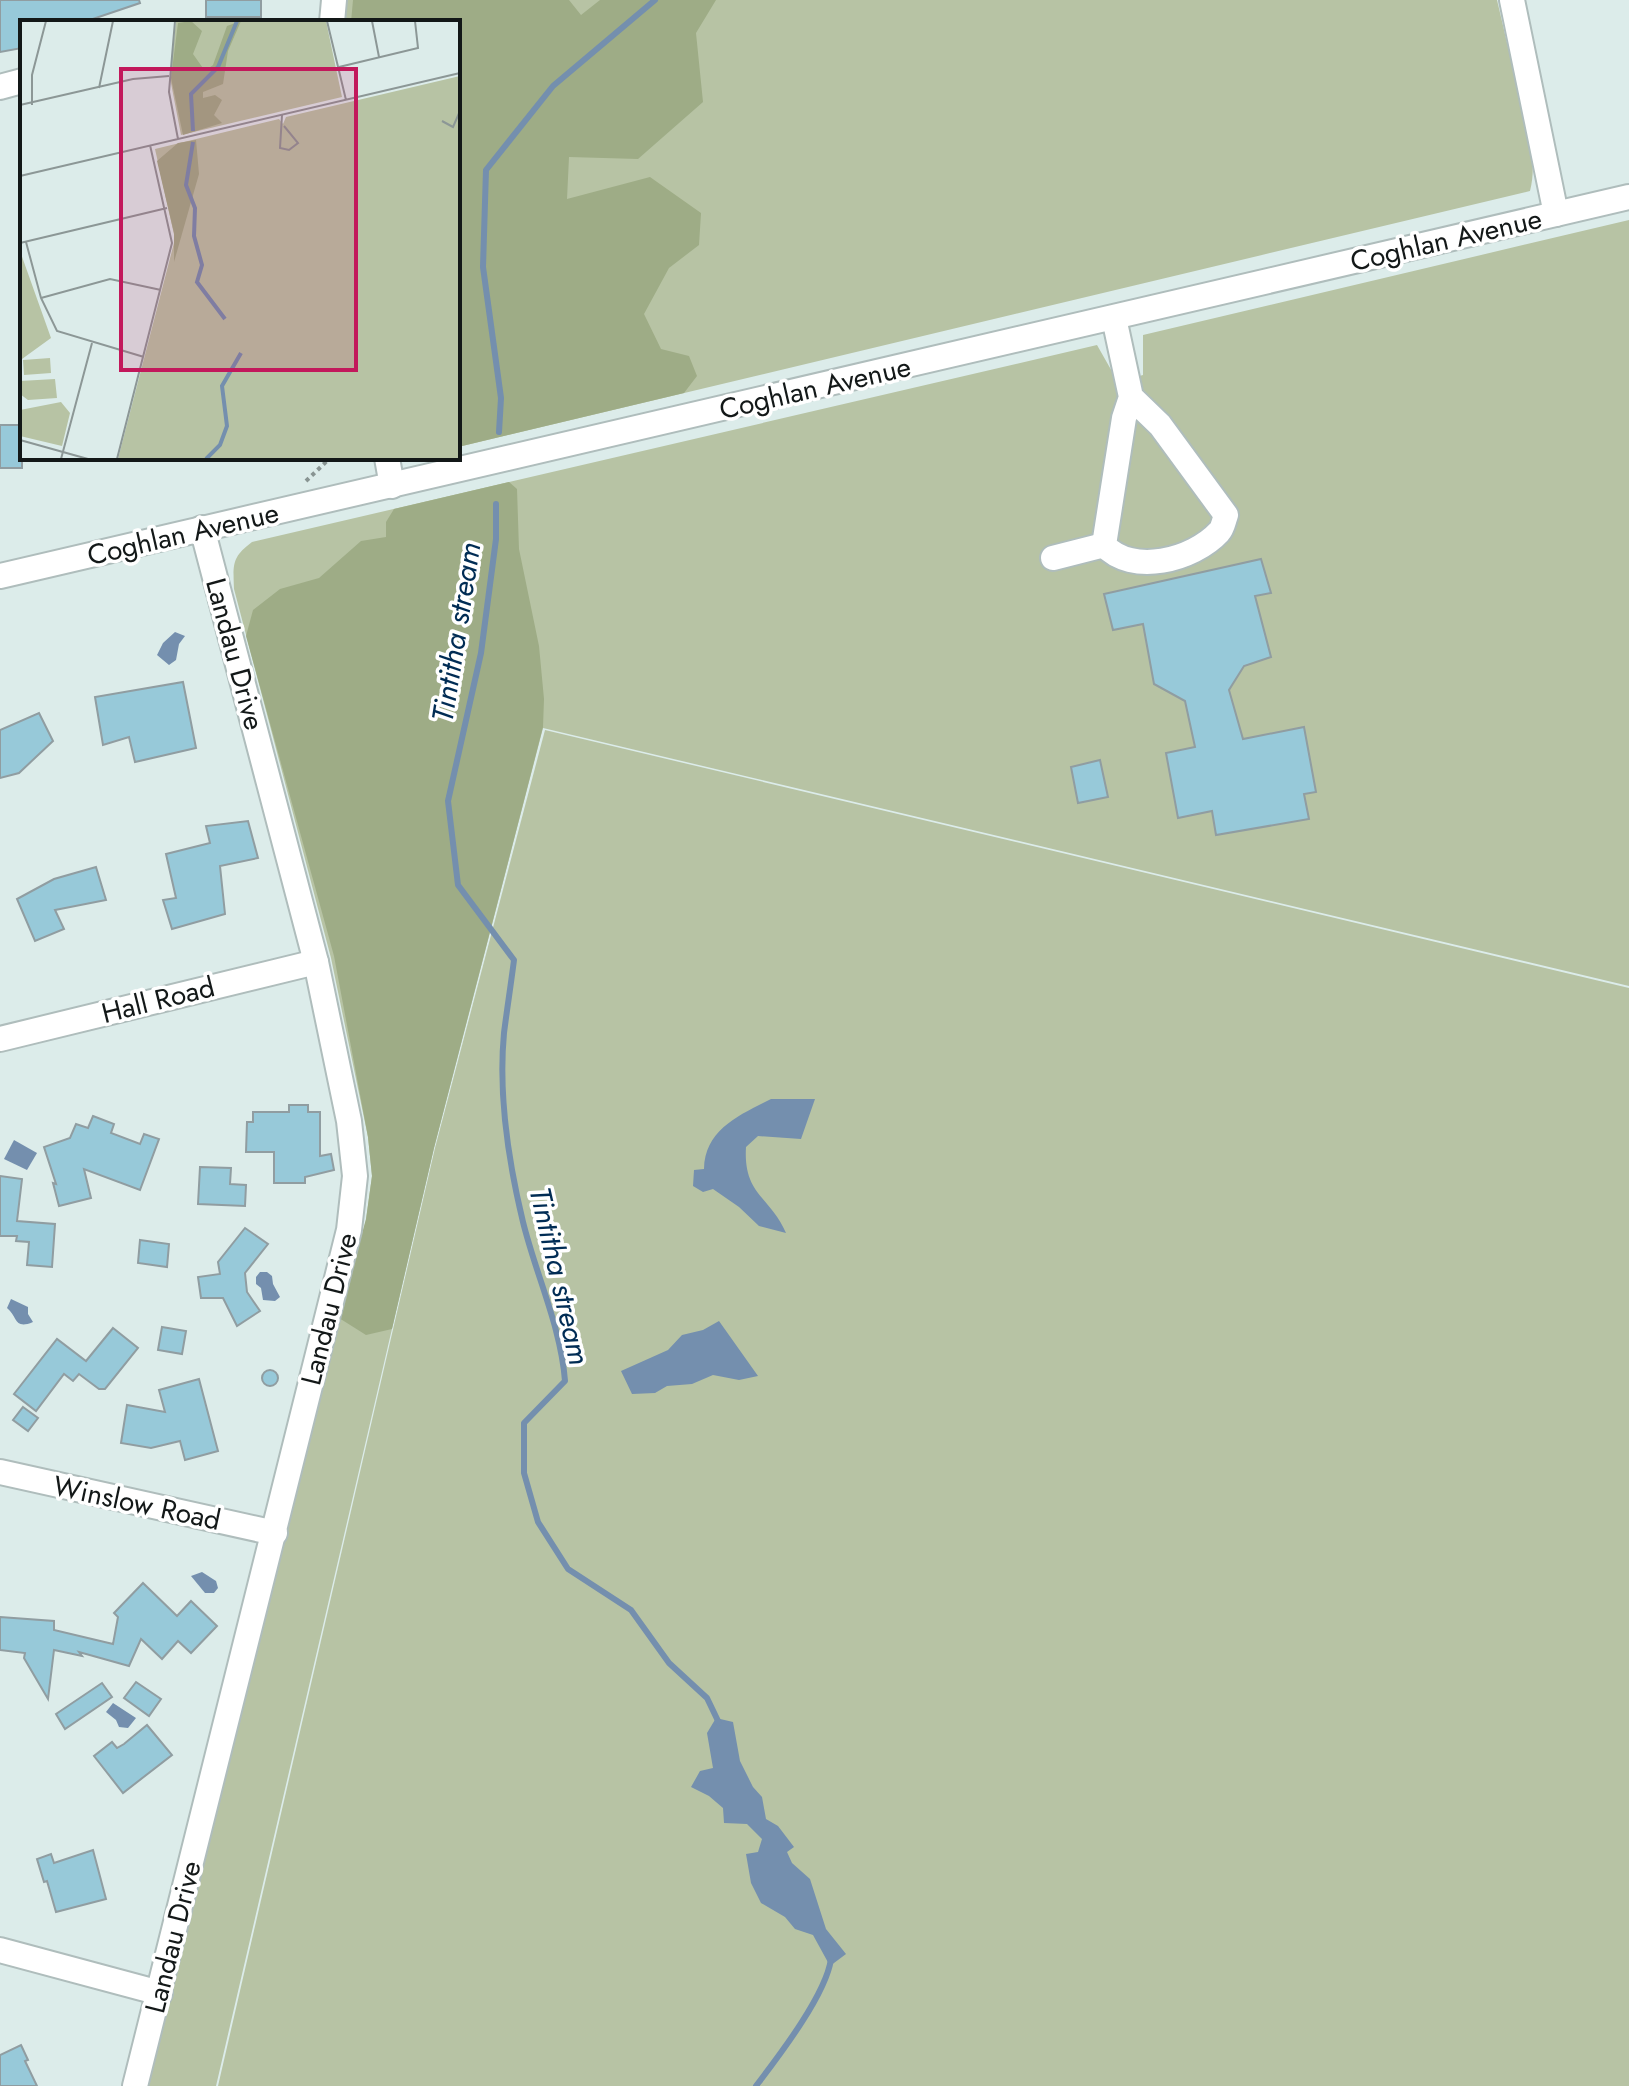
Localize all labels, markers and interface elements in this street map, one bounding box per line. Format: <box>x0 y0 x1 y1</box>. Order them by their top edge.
inset map <box>20 20 460 460</box>
street label: Coghlan Avenue <box>1346 198 1546 282</box>
street label: Coghlan Avenue <box>715 346 915 430</box>
street label: Coghlan Avenue <box>83 492 283 576</box>
water label: Tintitha stream <box>421 539 491 725</box>
street label: Landau Drive <box>195 574 275 734</box>
street label: Hall Road <box>97 966 219 1034</box>
water label: Tintitha stream <box>519 1183 601 1369</box>
street label: Landau Drive <box>290 1229 368 1389</box>
street label: Winslow Road <box>50 1465 224 1541</box>
street label: Landau Drive <box>134 1857 212 2017</box>

